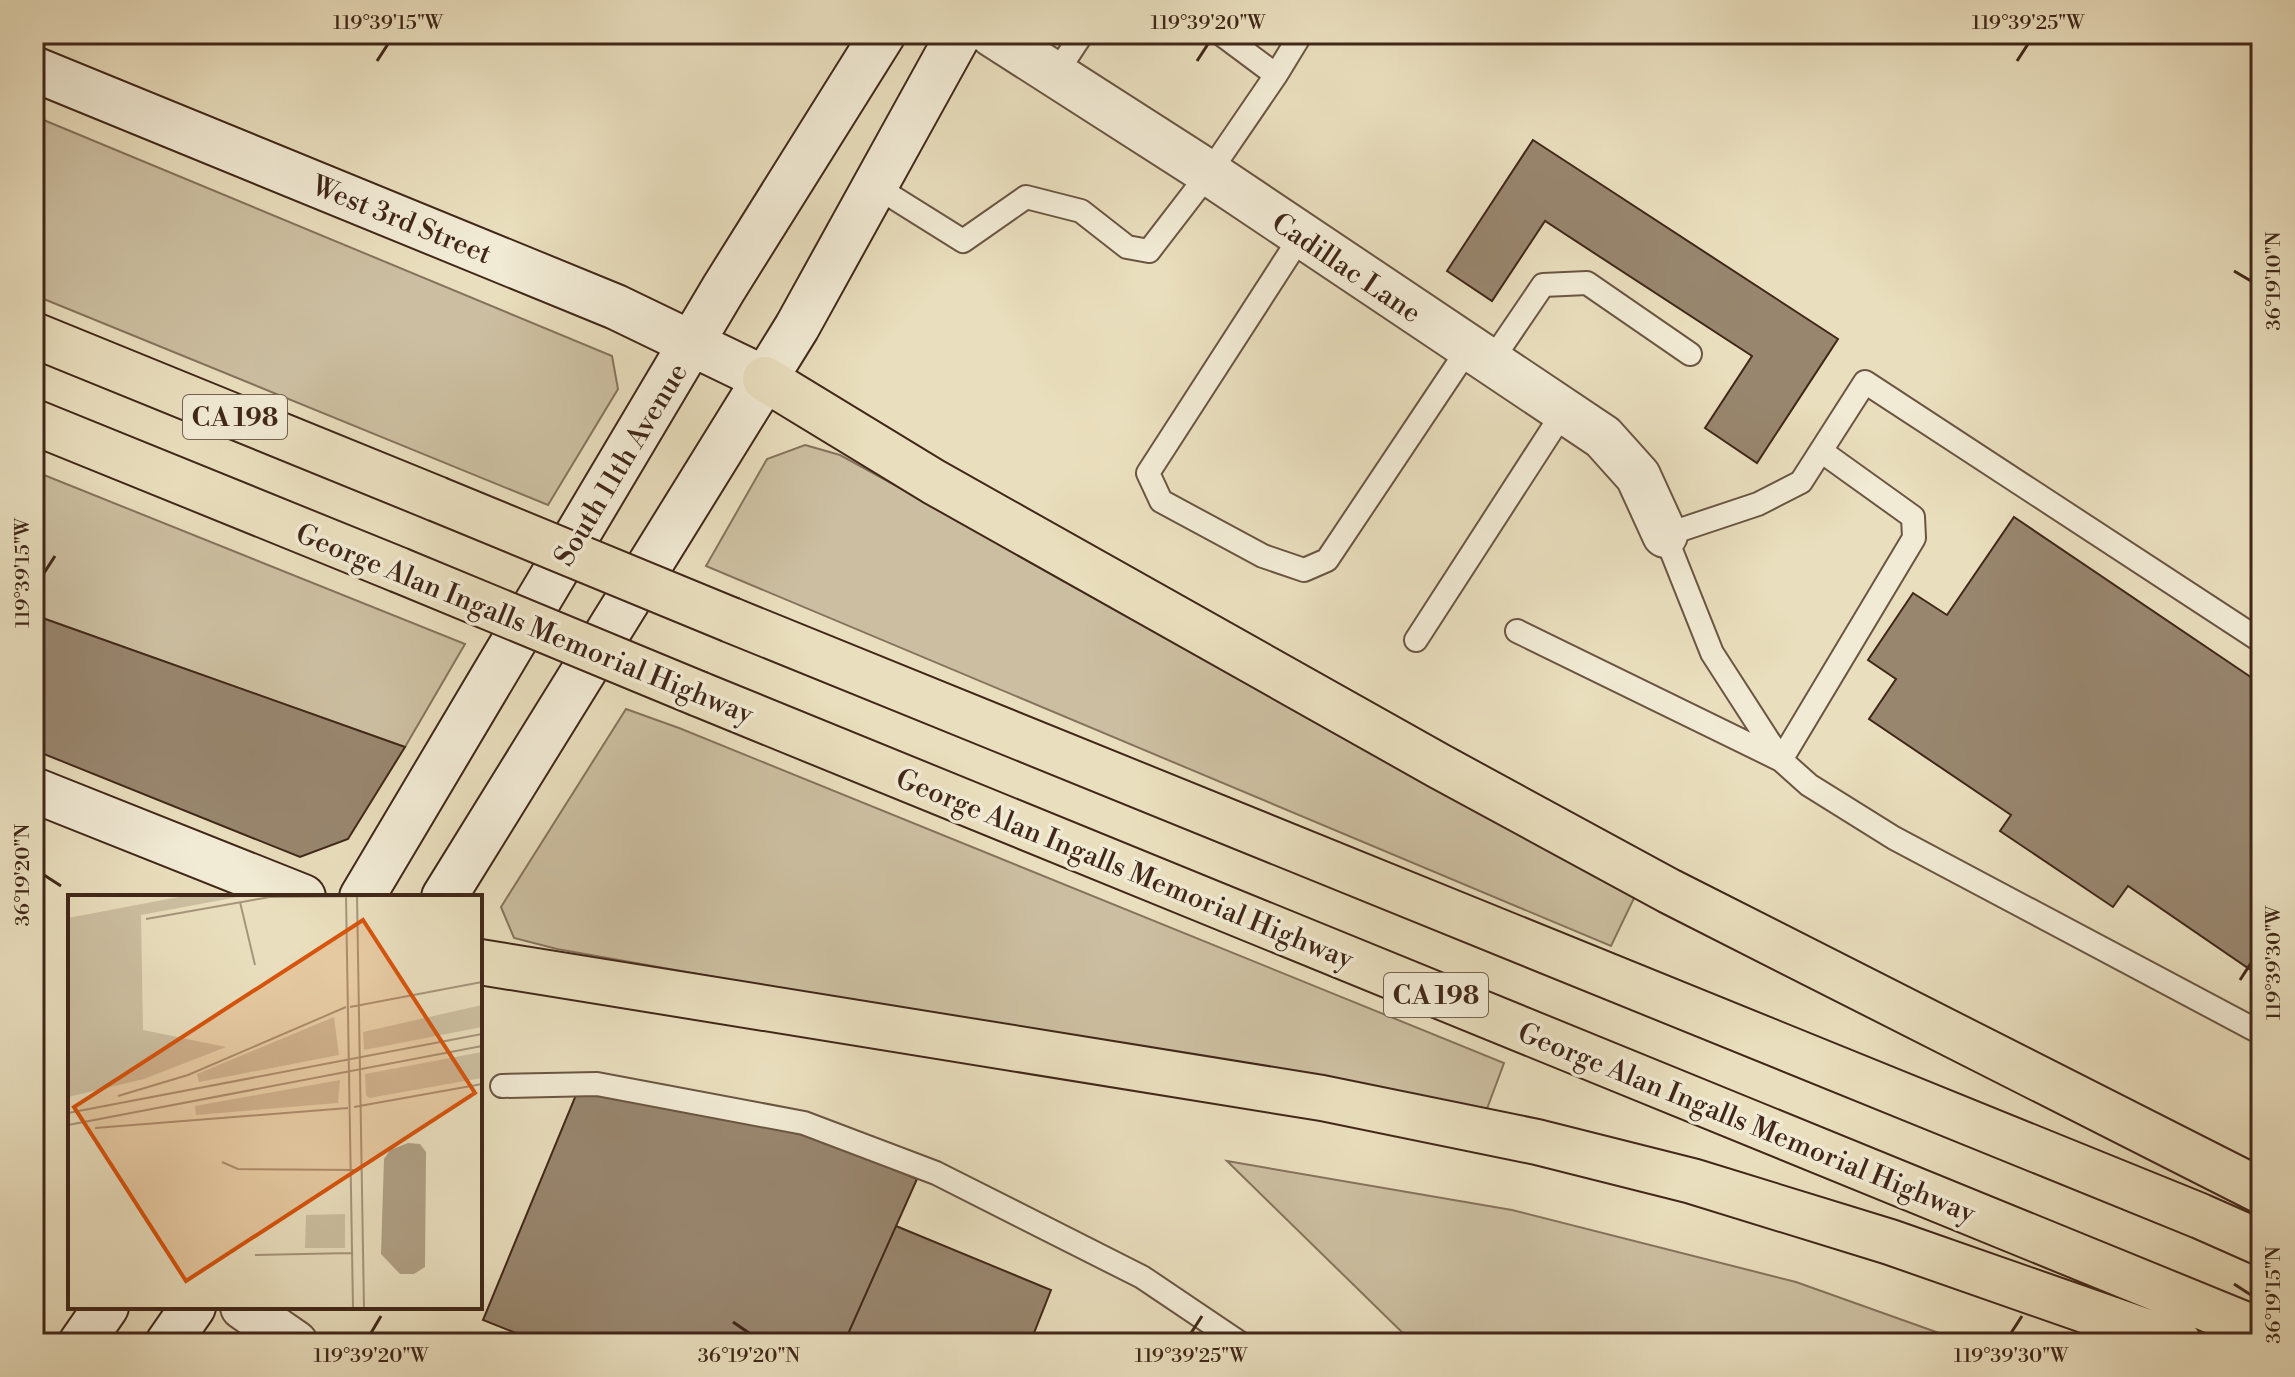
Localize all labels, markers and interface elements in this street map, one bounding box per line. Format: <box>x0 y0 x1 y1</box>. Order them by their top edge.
text: 119°39'15"W <box>333 11 444 36</box>
text: 119°39'20"W <box>1151 11 1266 36</box>
text: 119°39'25"W <box>1972 11 2085 36</box>
street label: West 3rd Street <box>305 168 497 272</box>
street label: Cadillac Lane <box>1265 205 1428 331</box>
text: 36°19'10"N <box>2262 231 2287 330</box>
street label: South 11th Avenue <box>547 357 696 573</box>
road number: CA 198 <box>183 395 287 439</box>
street label: George Alan Ingalls Memorial Highway <box>291 516 759 733</box>
text: 119°39'15"W <box>11 517 36 628</box>
street label: George Alan Ingalls Memorial Highway <box>891 761 1359 978</box>
text: 36°19'20"N <box>11 824 36 926</box>
inset map <box>68 895 482 1309</box>
text: 119°39'30"W <box>2262 905 2287 1020</box>
road number: CA 198 <box>1384 973 1488 1017</box>
street label: George Alan Ingalls Memorial Highway <box>1513 1015 1981 1232</box>
text: 36°19'15"N <box>2262 1246 2287 1344</box>
text: 119°39'20"W <box>314 1344 429 1369</box>
text: 36°19'20"N <box>698 1344 800 1369</box>
text: 119°39'25"W <box>1135 1344 1248 1369</box>
text: 119°39'30"W <box>1954 1344 2069 1369</box>

